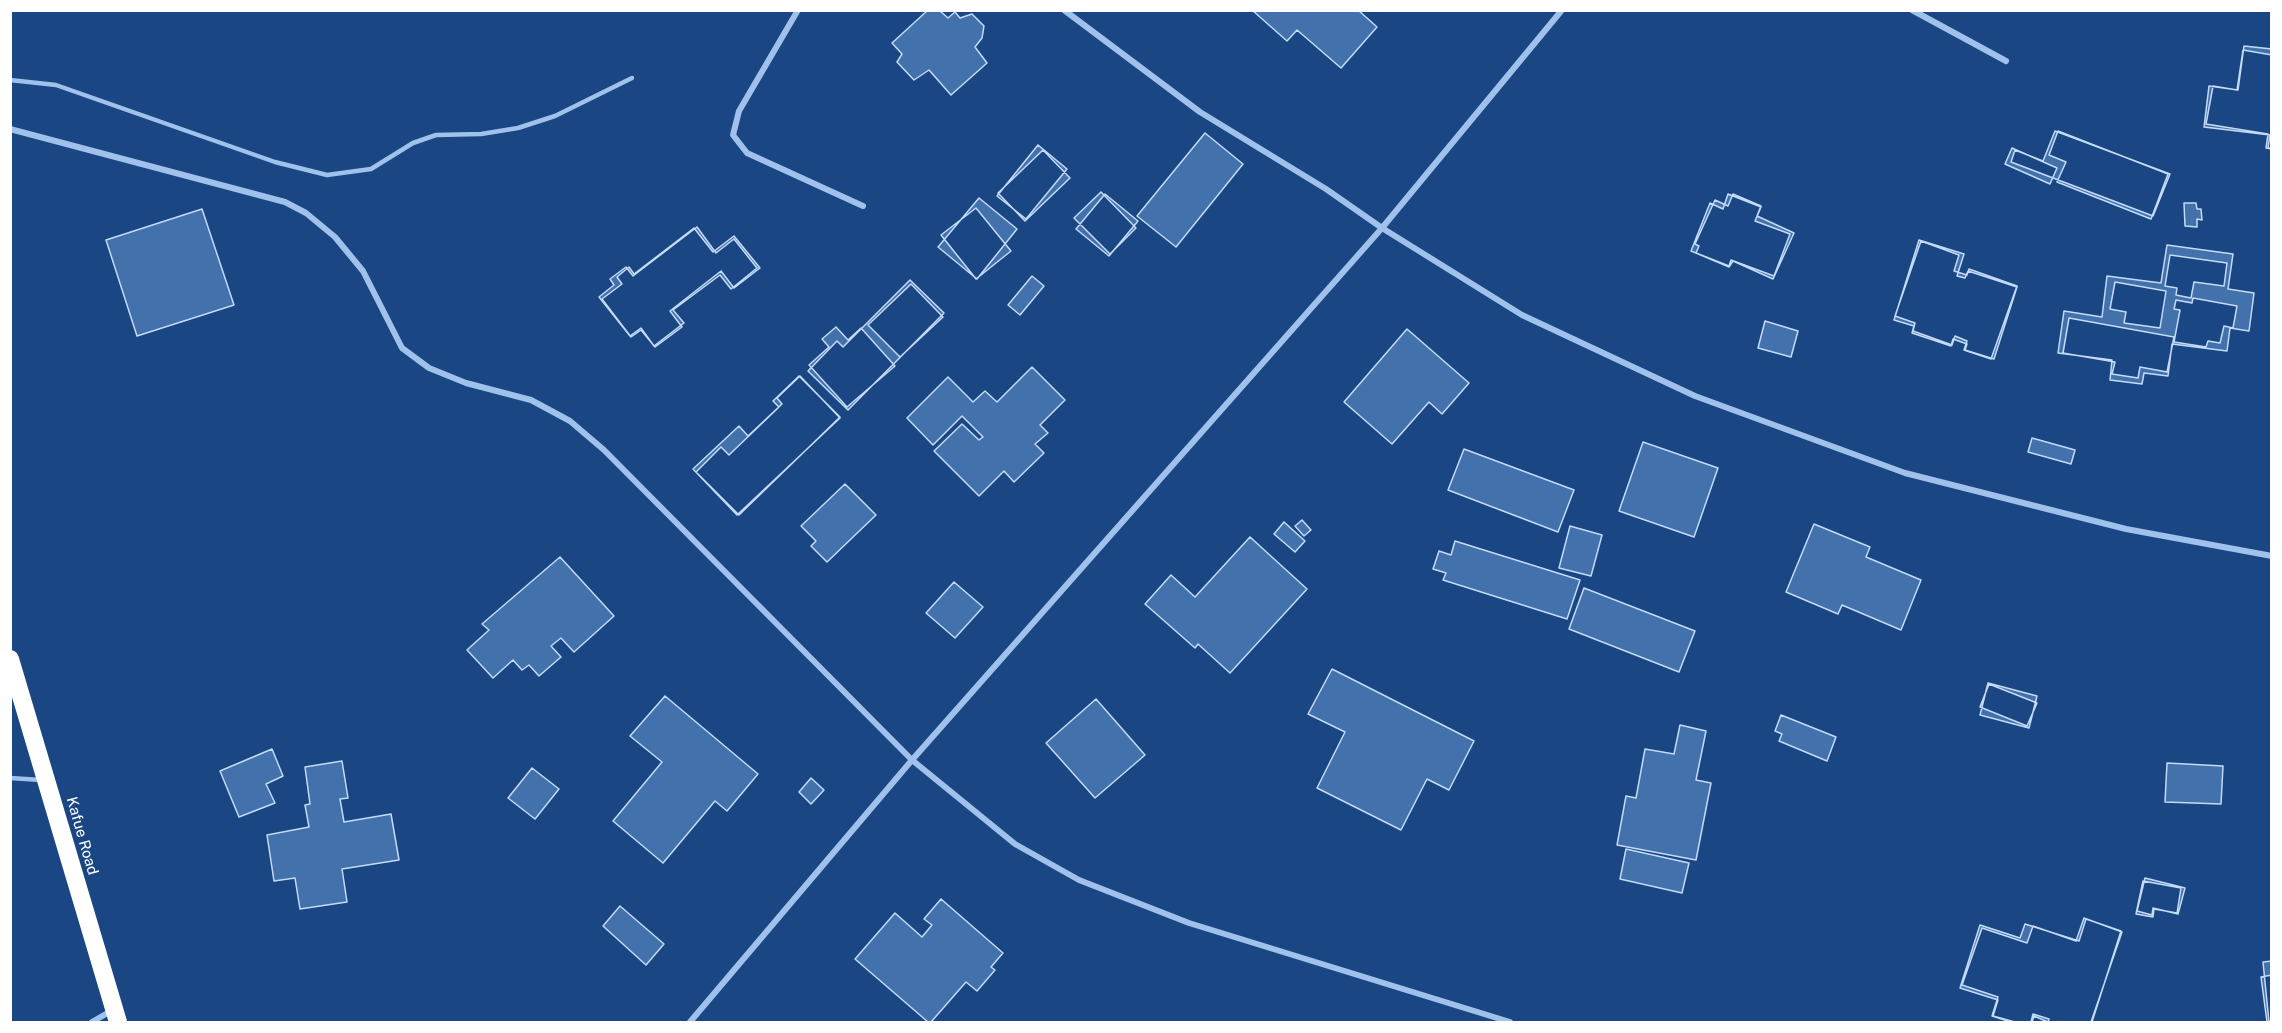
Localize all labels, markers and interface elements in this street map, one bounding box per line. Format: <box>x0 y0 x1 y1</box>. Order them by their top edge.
street label: Kafue Road <box>62 795 102 877</box>

